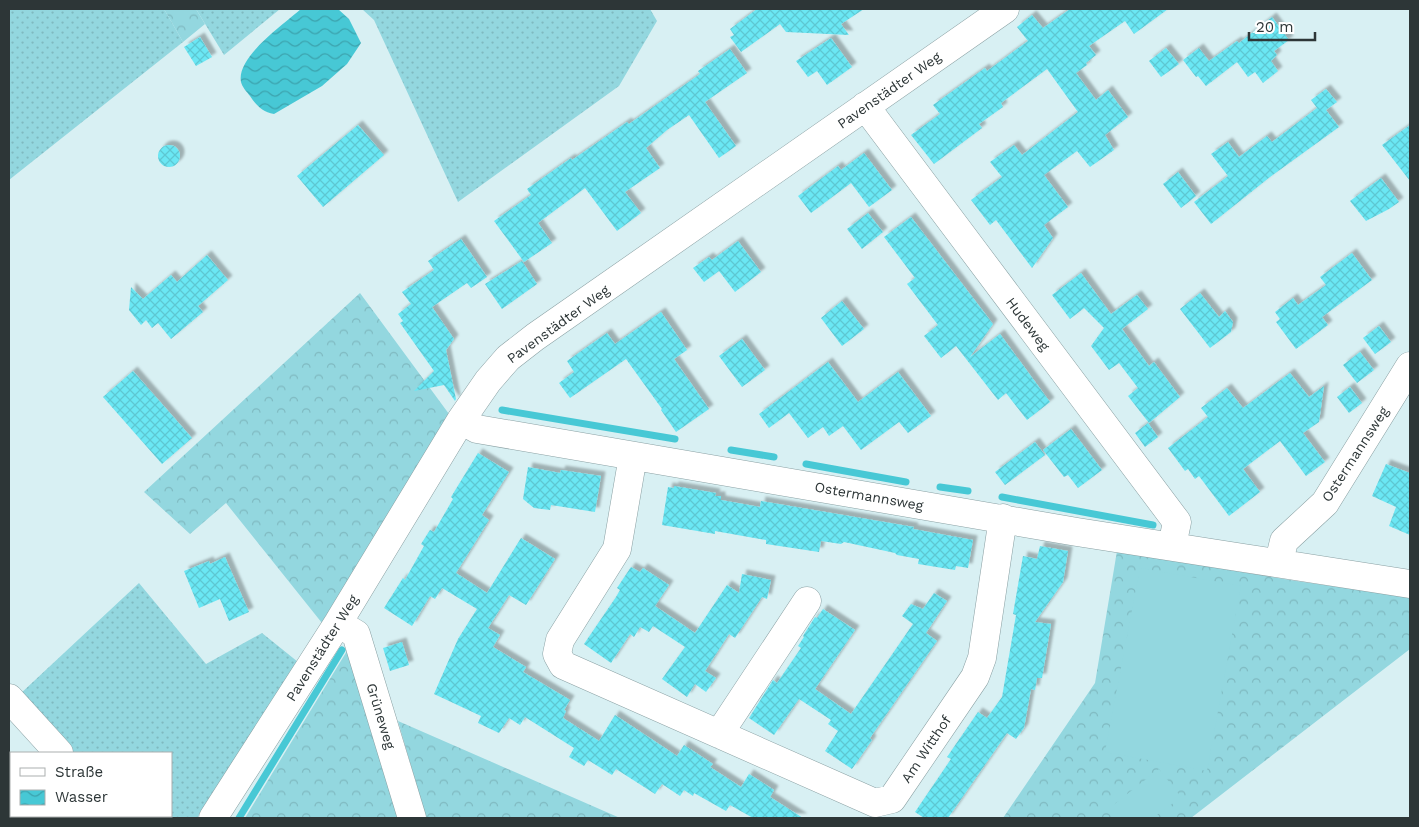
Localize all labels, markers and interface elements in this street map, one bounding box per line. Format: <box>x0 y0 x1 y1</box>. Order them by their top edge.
scale bar <box>1249 10 1315 42</box>
text: 20 m <box>1256 18 1294 36</box>
street label: Pavenstädter Weg <box>834 48 944 132</box>
street label: Pavenstädter Weg <box>504 281 613 366</box>
street label: Hudeweg <box>1003 294 1054 354</box>
street label: Ostermannsweg <box>1318 403 1392 505</box>
street label: Ostermannsweg <box>813 479 925 514</box>
street label: Pavenstädter Weg <box>283 591 362 704</box>
street label: Grüneweg <box>363 681 399 751</box>
street label: Am Witthof <box>898 712 955 786</box>
legend <box>10 752 172 817</box>
text: Straße <box>55 763 103 781</box>
text: Wasser <box>55 788 108 806</box>

